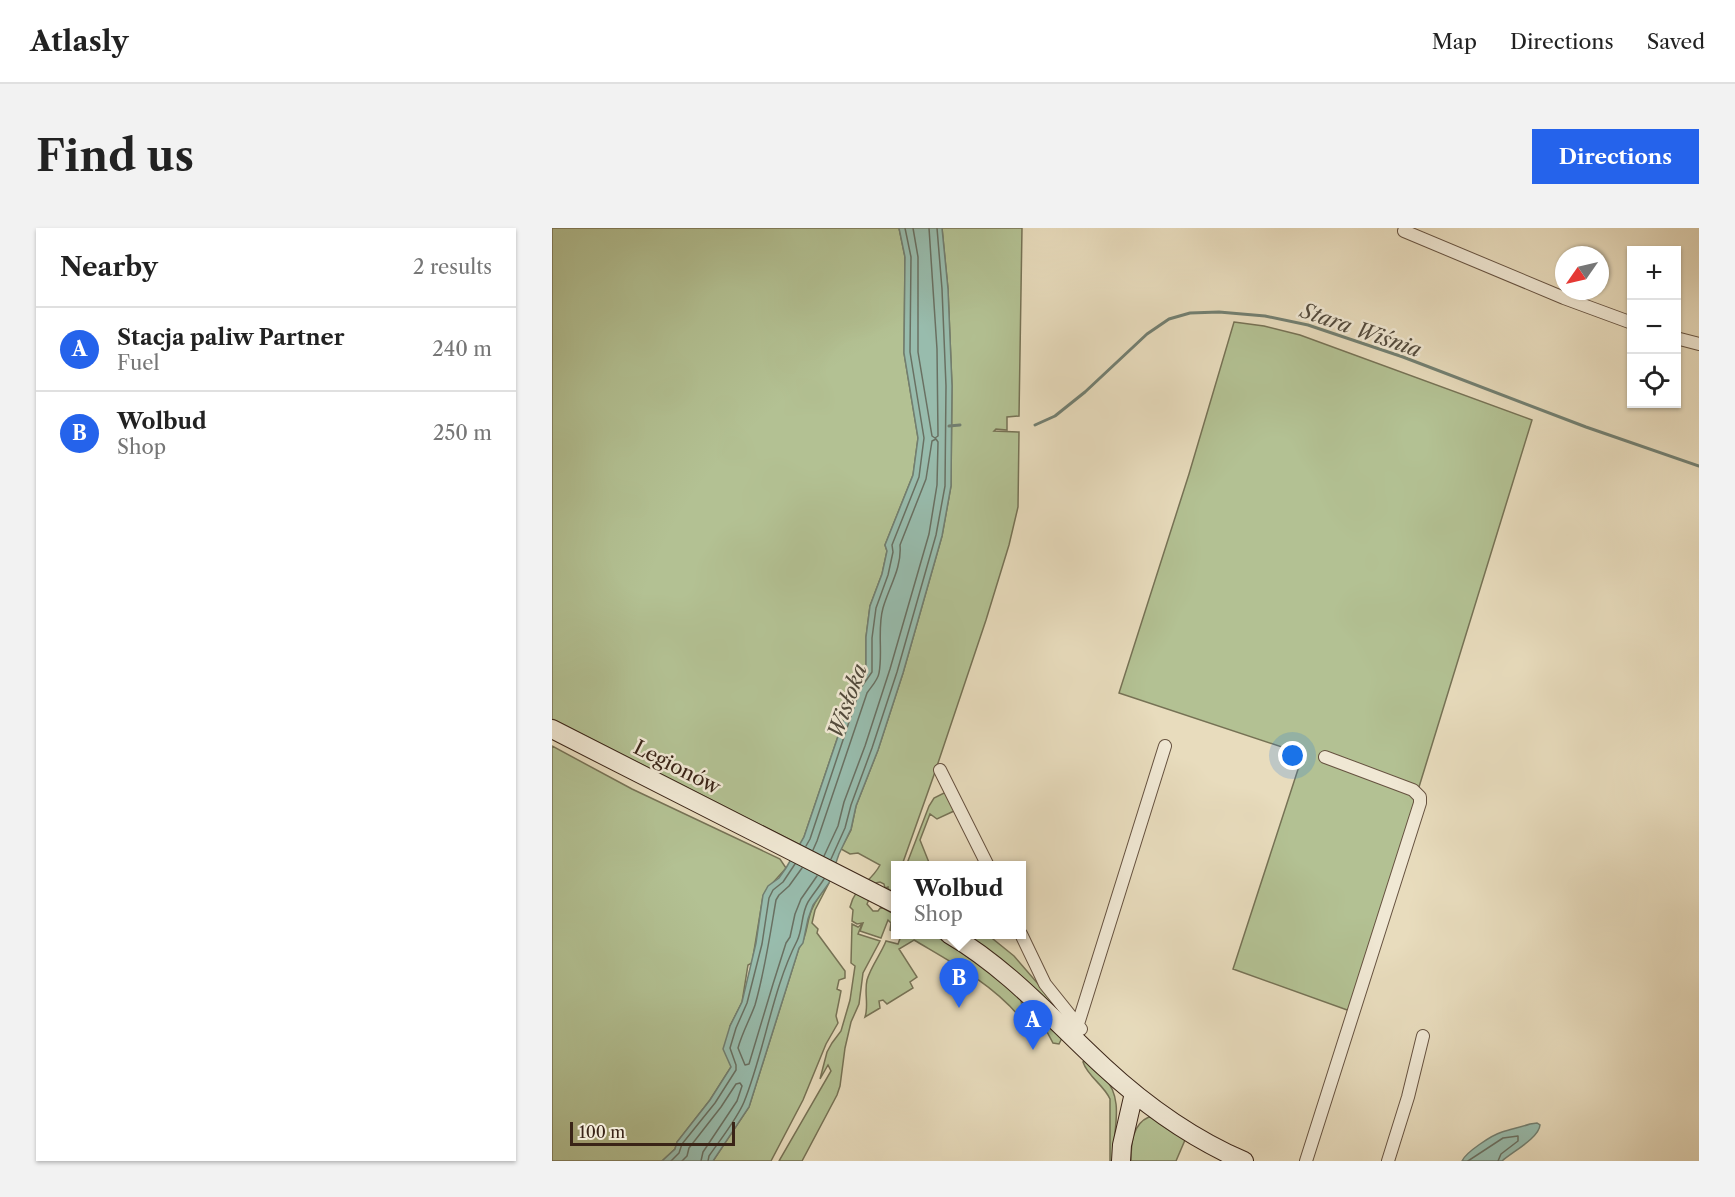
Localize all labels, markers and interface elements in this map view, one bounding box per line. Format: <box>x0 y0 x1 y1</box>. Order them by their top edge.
text: Atlasly <box>30 24 129 58</box>
text: Map <box>1432 29 1477 54</box>
text: Directions <box>1510 29 1614 54</box>
text: Saved <box>1647 29 1705 54</box>
button: Directions <box>1532 129 1699 184</box>
text: Find us <box>36 130 194 182</box>
north arrow <box>1555 246 1609 300</box>
map controls <box>1627 246 1681 408</box>
button: + <box>1627 246 1681 300</box>
text: Nearby <box>60 251 158 283</box>
text: 2 results <box>413 255 492 279</box>
water label: Stara Wiśnia <box>1296 297 1425 362</box>
button: − <box>1627 300 1681 354</box>
text: Stacja paliw Partner <box>117 324 345 351</box>
text: A <box>72 337 87 361</box>
text: 240 m <box>432 337 492 361</box>
text: Fuel <box>117 351 159 375</box>
button: locate <box>1627 354 1681 408</box>
text: Wolbud <box>117 408 207 435</box>
text: B <box>72 421 87 445</box>
text: 250 m <box>433 421 492 445</box>
text: Shop <box>117 435 166 459</box>
water label: Wisłoka <box>822 660 872 742</box>
street label: Legionów <box>630 735 725 799</box>
your location <box>1278 741 1307 770</box>
popup <box>891 861 1026 939</box>
text: Wolbud <box>914 875 1003 902</box>
text: Shop <box>914 902 963 926</box>
pin: B <box>940 958 978 1008</box>
pin: A <box>1014 1000 1052 1050</box>
scale bar <box>570 1119 735 1146</box>
text: 100 m <box>579 1122 625 1142</box>

